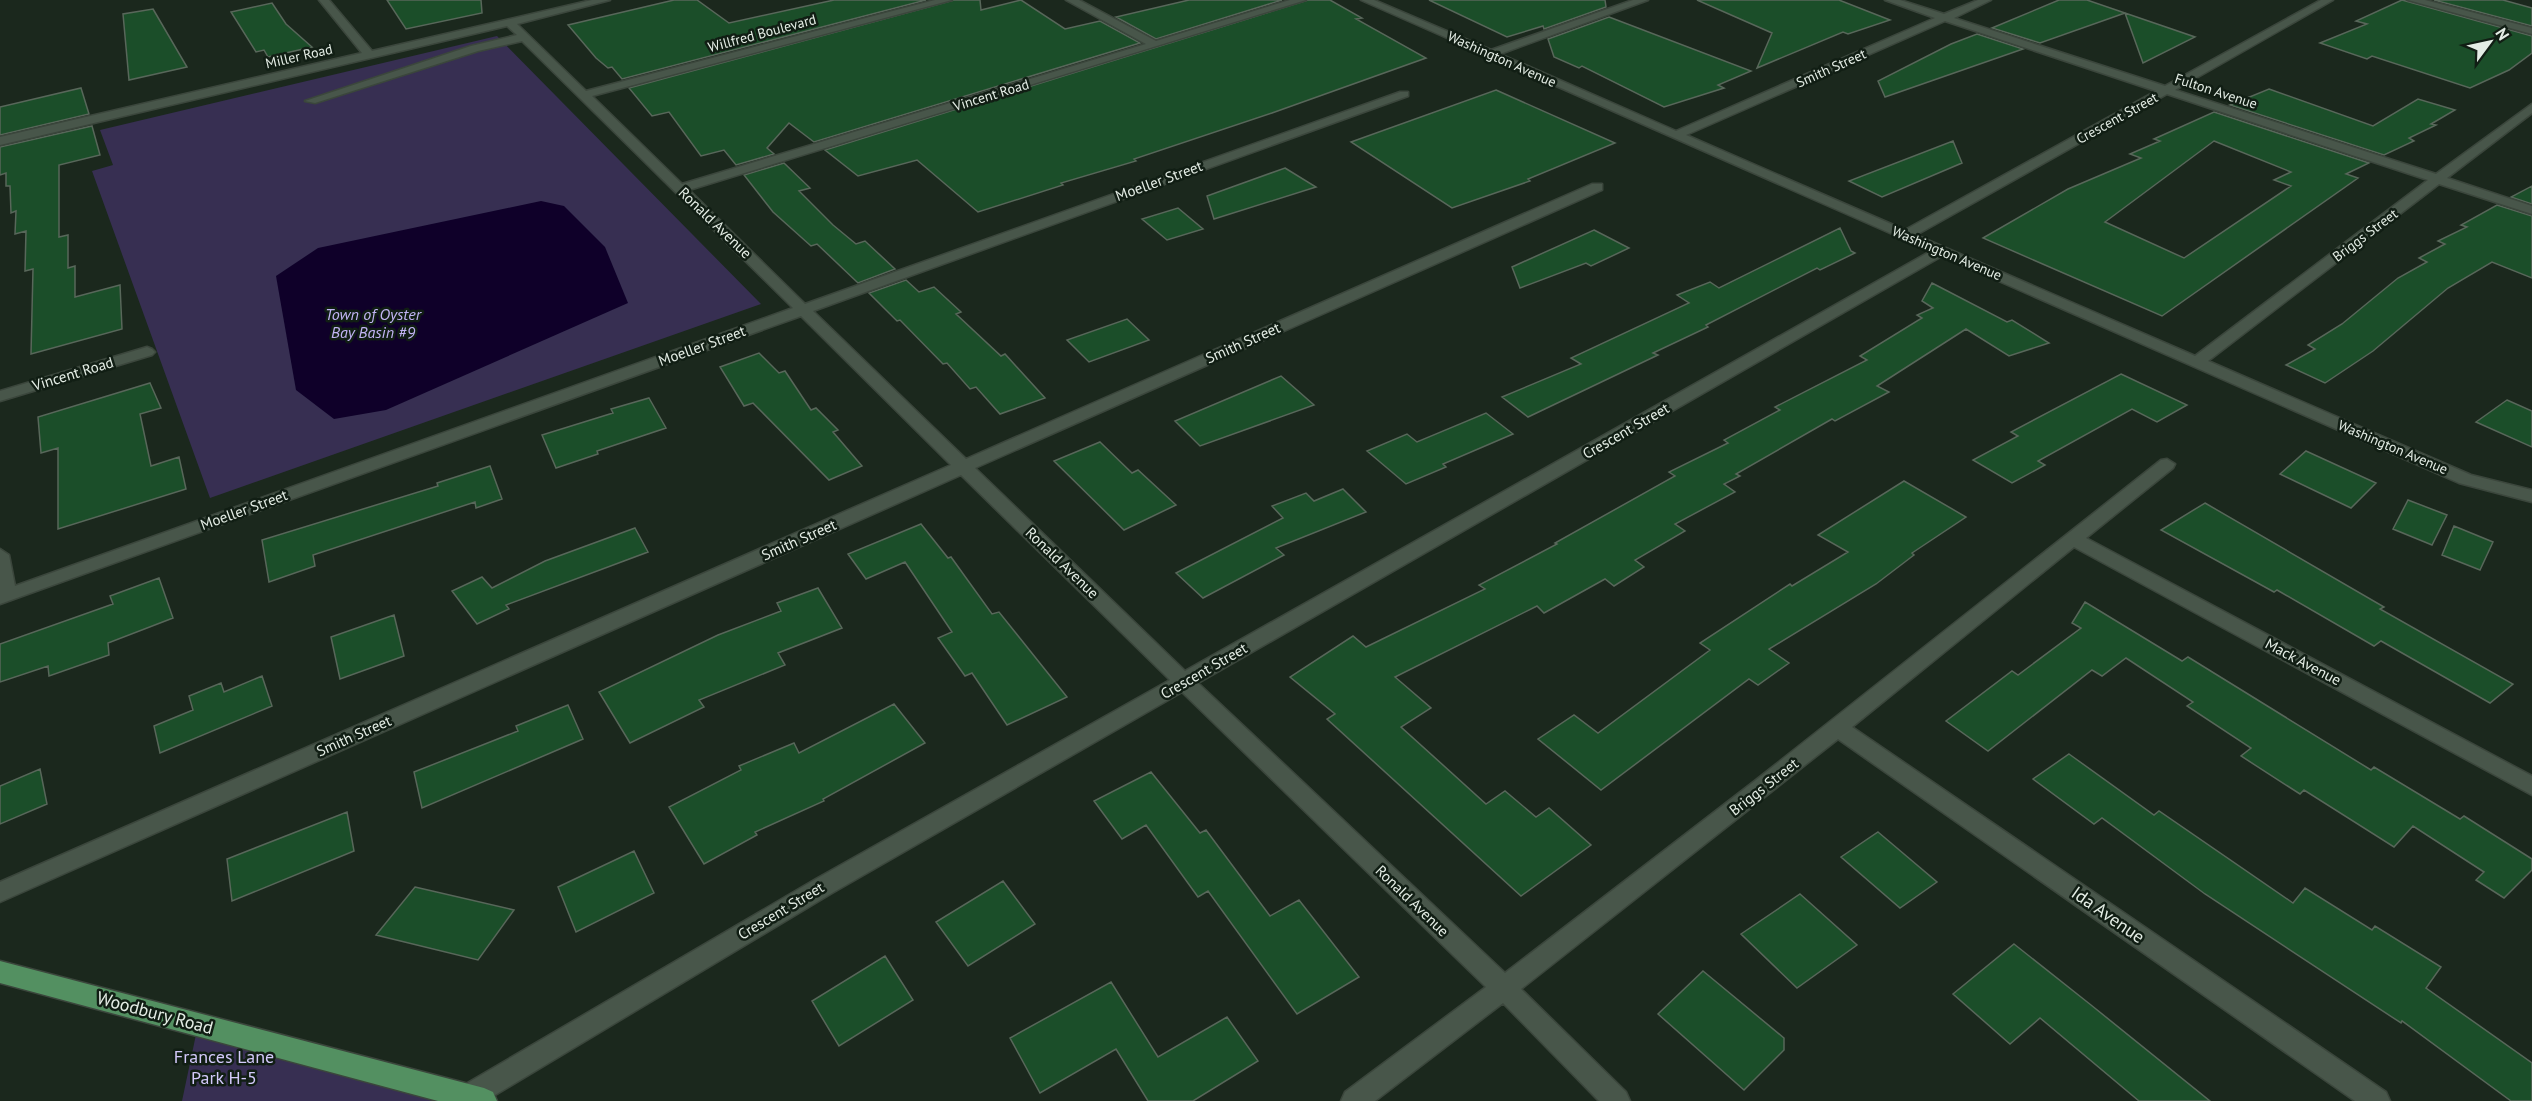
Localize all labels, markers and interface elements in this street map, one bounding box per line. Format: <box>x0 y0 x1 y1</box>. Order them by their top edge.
street label: Willfred Boulevard <box>706 10 818 56</box>
north arrow <box>2460 12 2520 72</box>
text: N <box>2491 24 2514 44</box>
street label: Washington Avenue <box>1445 27 1559 91</box>
street label: Miller Road <box>264 40 334 72</box>
street label: Smith Street <box>1793 45 1869 91</box>
street label: Fulton Avenue <box>2172 69 2260 113</box>
street label: Vincent Road <box>950 75 1031 115</box>
street label: Crescent Street <box>2073 88 2161 148</box>
street label: Moeller Street <box>1113 156 1205 205</box>
street label: Ronald Avenue <box>675 183 756 262</box>
street label: Briggs Street <box>2329 204 2401 265</box>
street label: Washington Avenue <box>1890 222 2004 284</box>
water label: Town of Oyster Bay Basin #9 <box>325 304 423 342</box>
street label: Smith Street <box>1202 318 1283 367</box>
street label: Moeller Street <box>656 321 748 370</box>
street label: Vincent Road <box>29 352 116 395</box>
street label: Crescent Street <box>1579 398 1673 463</box>
street label: Washington Avenue <box>2336 416 2450 478</box>
street label: Moeller Street <box>198 485 290 534</box>
street label: Smith Street <box>758 515 839 564</box>
street label: Ronald Avenue <box>1022 523 1103 602</box>
street label: Mack Avenue <box>2262 634 2344 689</box>
street label: Crescent Street <box>1157 638 1251 703</box>
street label: Smith Street <box>313 711 394 760</box>
street label: Briggs Street <box>1725 754 1802 820</box>
street label: Ronald Avenue <box>1372 861 1453 940</box>
street label: Crescent Street <box>734 877 827 944</box>
street label: Ida Avenue <box>2067 881 2149 948</box>
street label: Woodbury Road <box>95 986 216 1039</box>
park label: Frances Lane Park H-5 <box>174 1045 274 1089</box>

